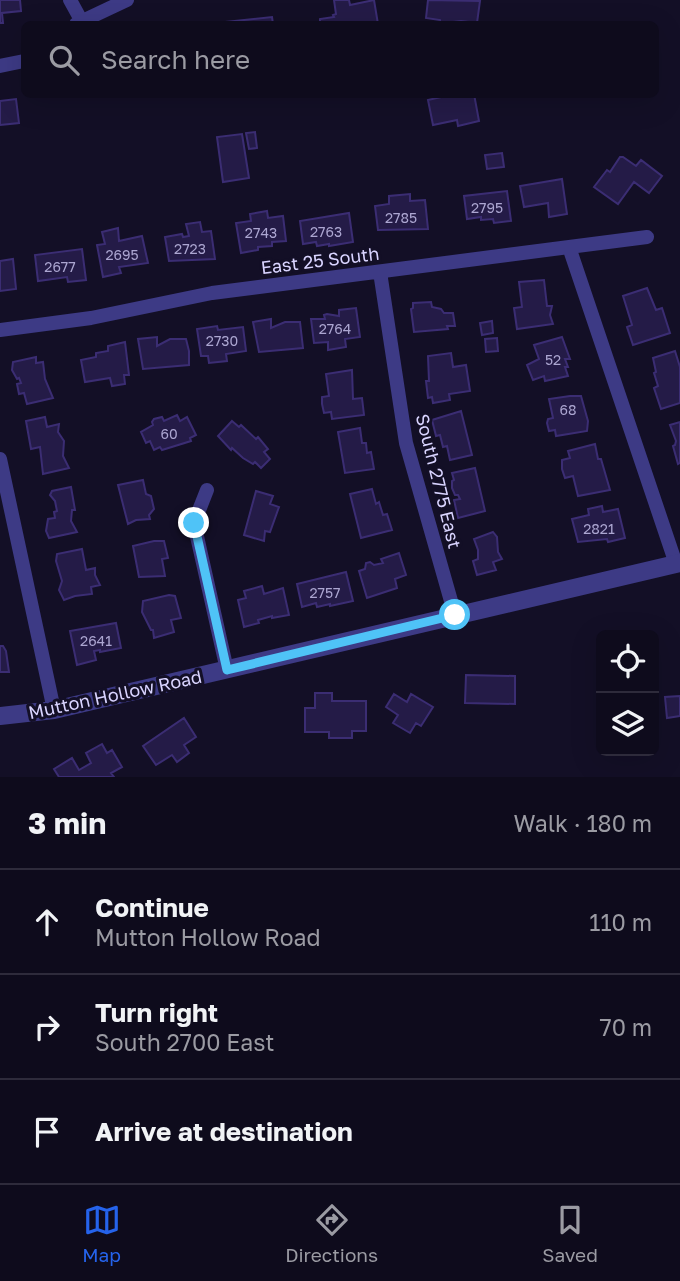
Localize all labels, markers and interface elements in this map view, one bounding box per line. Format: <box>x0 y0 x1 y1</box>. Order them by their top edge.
search box <box>21 21 659 98</box>
icon: search <box>45 41 83 79</box>
text: Search here <box>101 44 250 75</box>
house number: 2795 <box>471 199 503 216</box>
house number: 2785 <box>385 209 417 226</box>
house number: 2763 <box>310 223 342 240</box>
house number: 2743 <box>245 224 277 241</box>
house number: 2723 <box>174 240 206 257</box>
street label: East 25 South <box>260 242 380 278</box>
house number: 2695 <box>105 246 139 263</box>
house number: 2677 <box>44 258 76 275</box>
house number: 2764 <box>319 320 351 337</box>
house number: 2730 <box>206 332 238 349</box>
house number: 52 <box>545 351 561 368</box>
house number: 68 <box>559 401 577 418</box>
street label: South 2775 East <box>412 411 466 551</box>
house number: 60 <box>160 425 178 442</box>
route end <box>178 507 209 538</box>
house number: 2821 <box>583 520 615 537</box>
house number: 2757 <box>309 584 341 601</box>
route start <box>439 599 470 630</box>
map controls <box>596 630 659 756</box>
button: locate <box>596 630 659 693</box>
house number: 2641 <box>80 632 112 649</box>
street label: Mutton Hollow Road <box>26 665 204 723</box>
button: layers <box>596 693 659 756</box>
text: 3 min <box>28 805 106 841</box>
text: Walk · 180 m <box>514 809 652 837</box>
text: Continue <box>95 892 209 923</box>
icon: ahead <box>28 903 66 941</box>
text: 110 m <box>589 908 652 936</box>
text: Mutton Hollow Road <box>95 923 321 951</box>
text: Turn right <box>95 997 218 1028</box>
icon: right <box>28 1008 66 1046</box>
text: 70 m <box>599 1013 652 1041</box>
text: South 2700 East <box>95 1028 275 1056</box>
icon: arrive <box>28 1113 66 1151</box>
text: Arrive at destination <box>95 1116 353 1147</box>
tab: Map <box>82 1201 121 1266</box>
tab: Directions <box>285 1201 378 1266</box>
tab: Saved <box>542 1201 598 1266</box>

